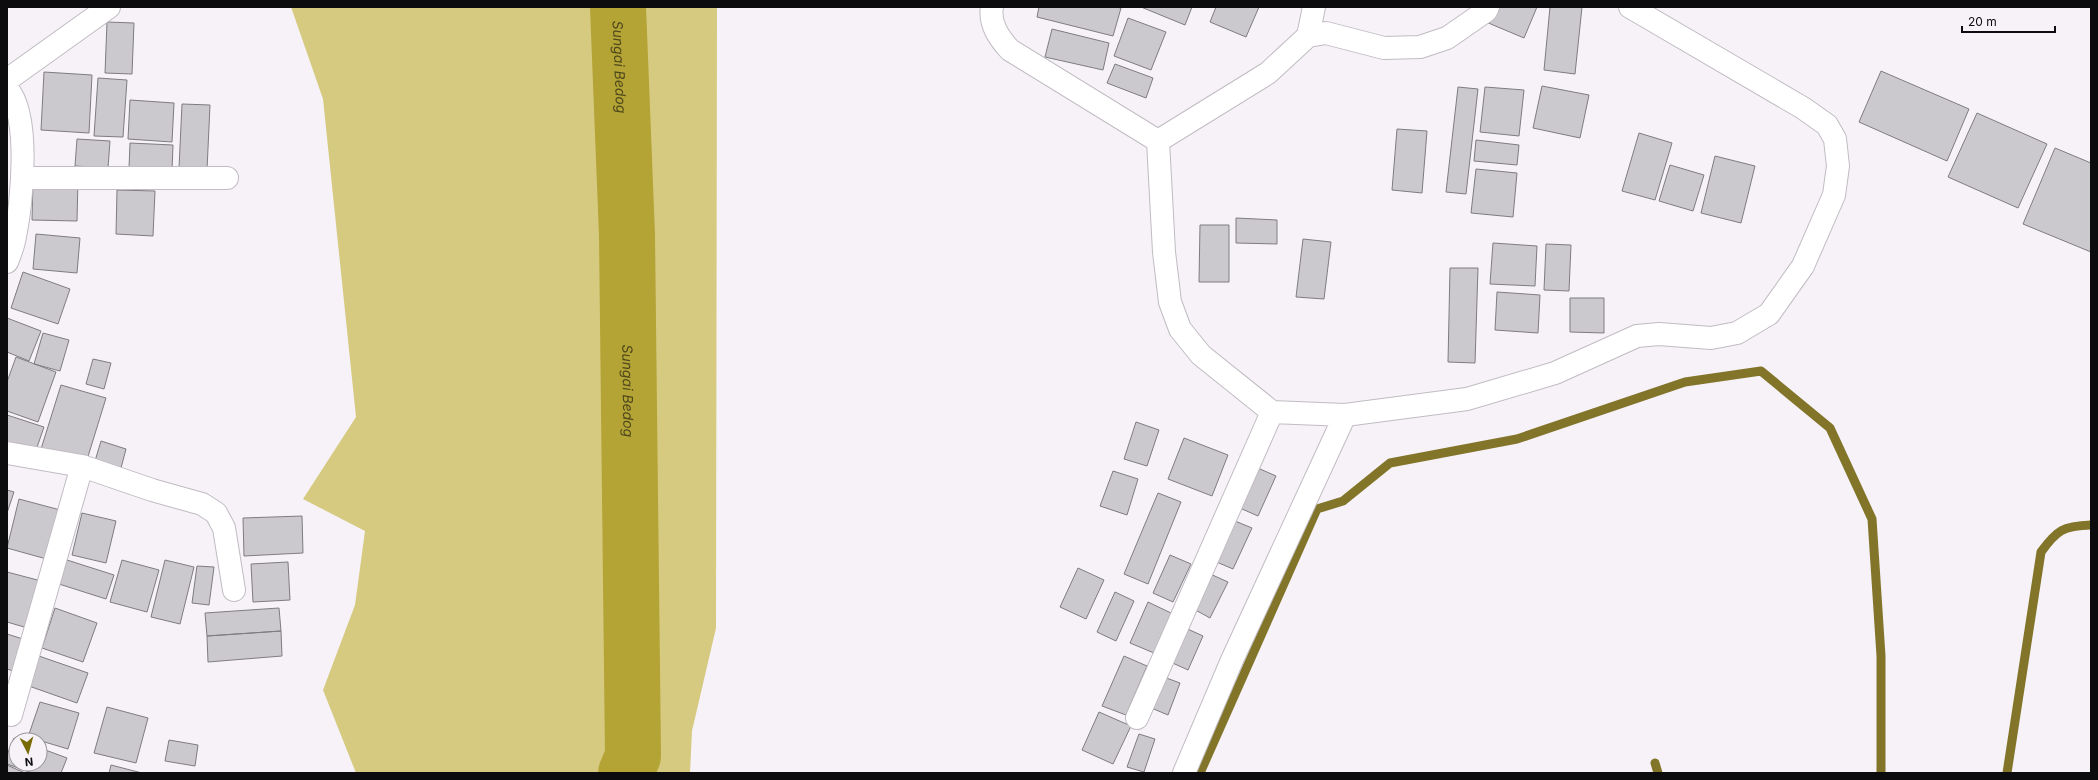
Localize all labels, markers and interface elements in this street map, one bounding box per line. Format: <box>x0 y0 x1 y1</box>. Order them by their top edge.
scale bar <box>1962 8 2055 34</box>
text: 20 m <box>1968 14 1997 29</box>
water label: Sungai Bedog <box>610 20 631 114</box>
water label: Sungai Bedog <box>620 344 638 438</box>
north arrow <box>8 732 48 772</box>
text: N <box>24 755 34 769</box>

